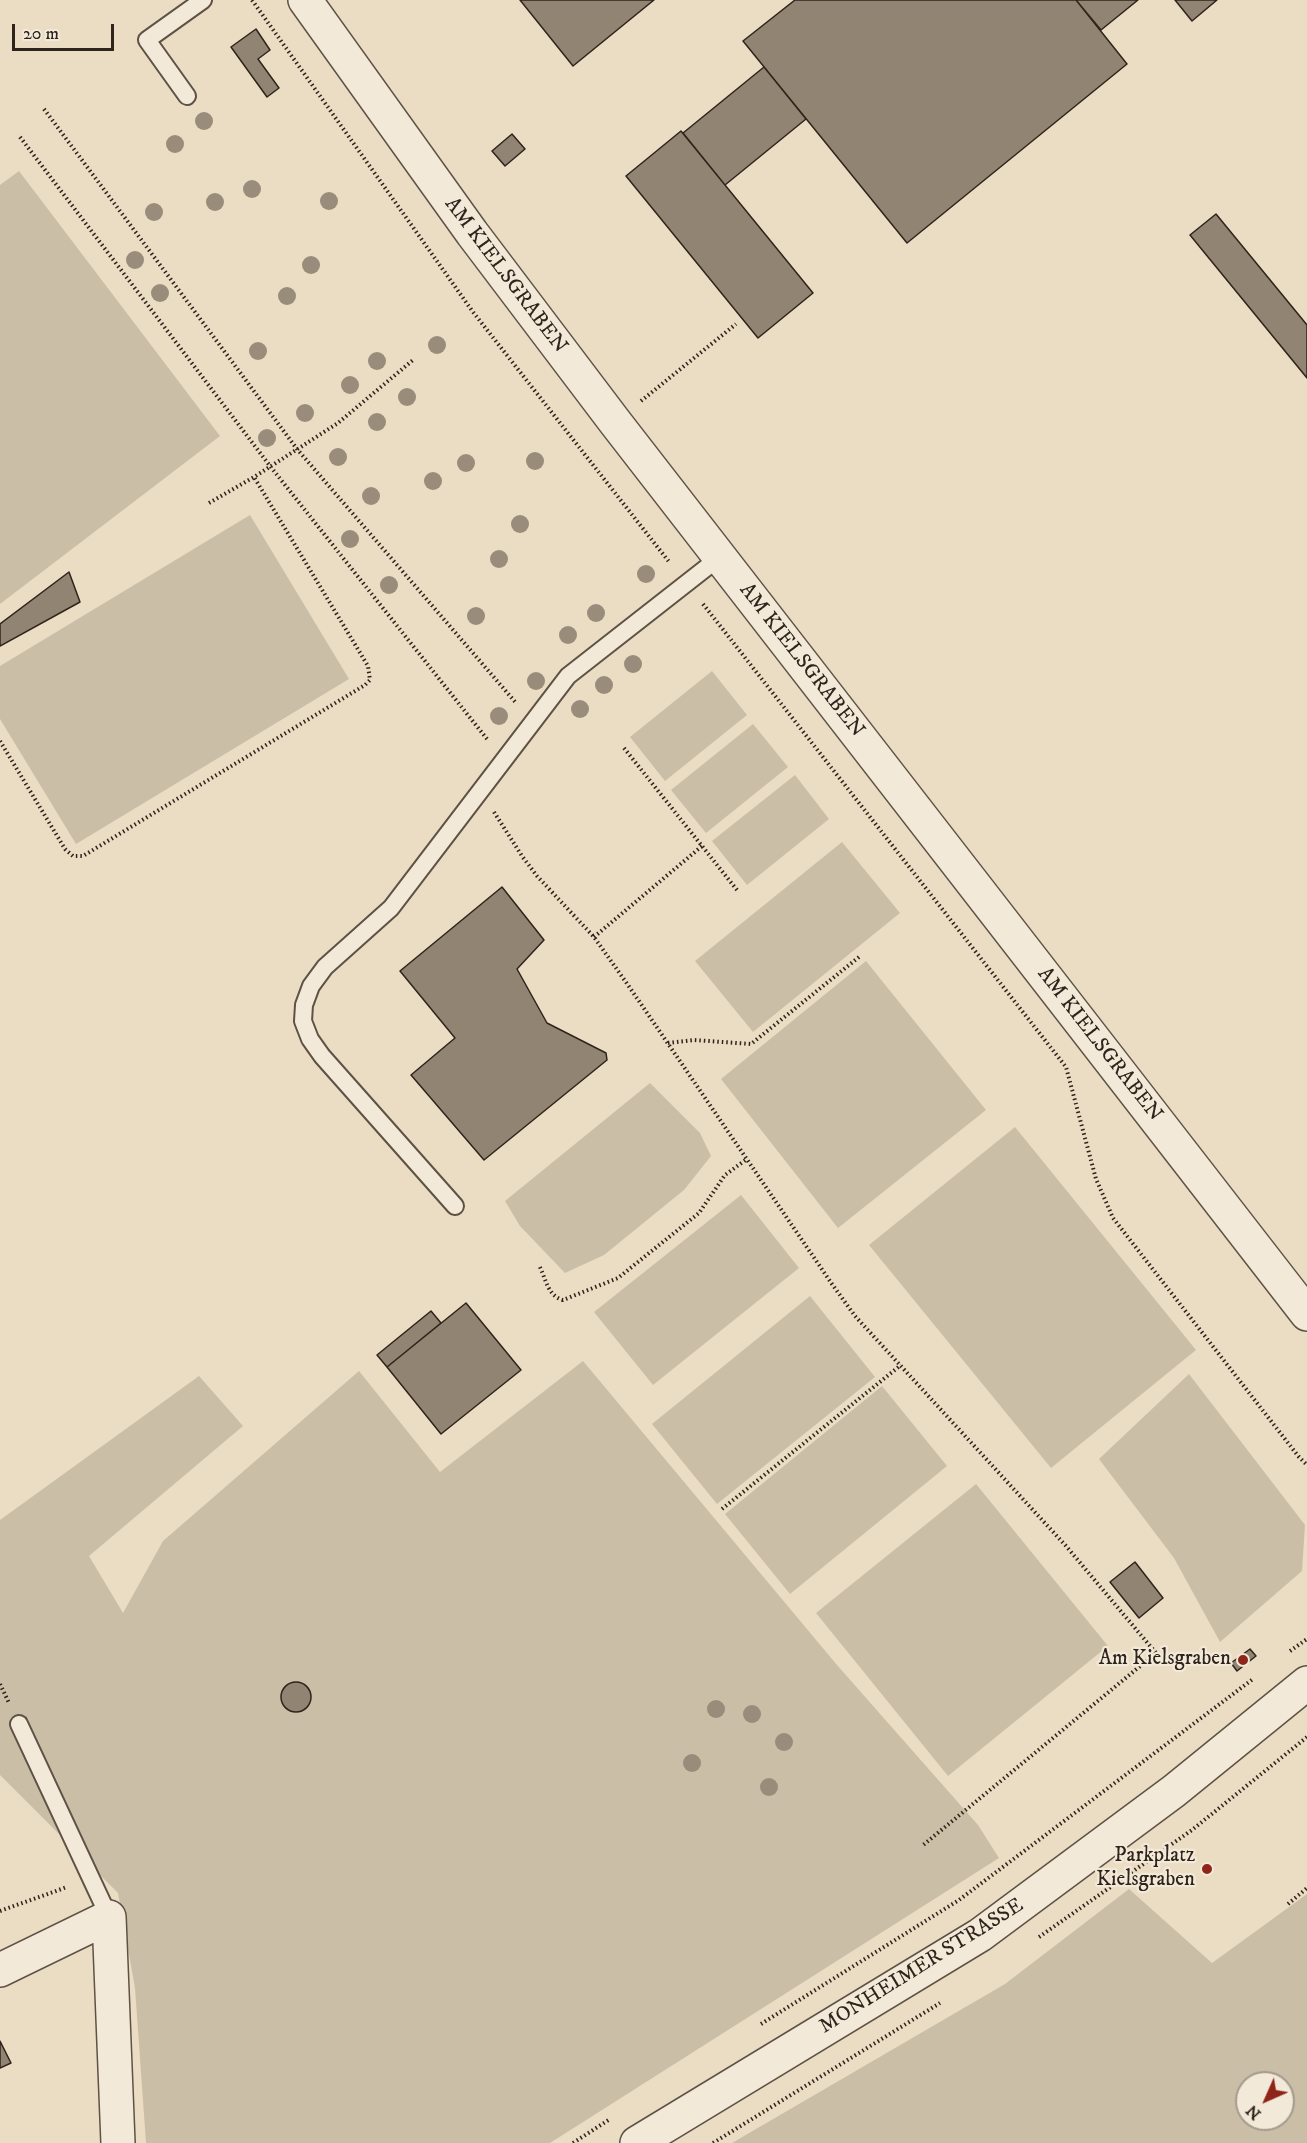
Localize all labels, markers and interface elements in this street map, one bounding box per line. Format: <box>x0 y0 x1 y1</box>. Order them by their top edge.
scale bar <box>15 12 117 50</box>
text: 20 m <box>23 23 59 45</box>
street label: AM KIELSGRABEN <box>438 193 572 359</box>
street label: AM KIELSGRABEN <box>733 579 869 743</box>
street label: AM KIELSGRABEN <box>1031 963 1167 1127</box>
place label: Am Kielsgraben <box>1099 1647 1231 1673</box>
marker: Am Kielsgraben <box>1236 1653 1250 1667</box>
place label: Parkplatz Kielsgraben <box>1096 1844 1195 1894</box>
marker: Parkplatz Kielsgraben <box>1200 1862 1214 1876</box>
street label: MONHEIMER STRASSE <box>815 1894 1029 2040</box>
north arrow <box>1235 2071 1295 2131</box>
text: N <box>1242 2101 1265 2124</box>

